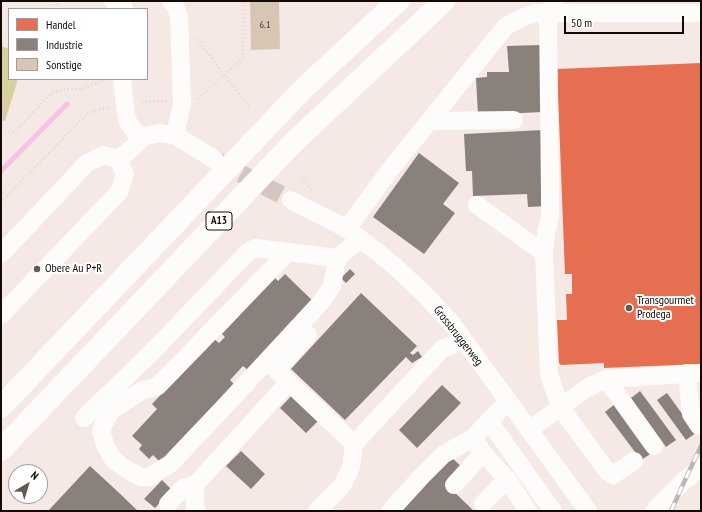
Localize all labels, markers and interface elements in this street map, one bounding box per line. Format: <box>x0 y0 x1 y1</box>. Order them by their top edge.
legend <box>8 8 148 80</box>
scale bar <box>566 8 686 34</box>
text: 50 m <box>571 15 592 30</box>
text: Handel <box>46 17 75 32</box>
house number: 6.1 <box>260 19 270 31</box>
text: Industrie <box>46 37 83 52</box>
text: Sonstige <box>46 57 82 72</box>
road number: A13 <box>206 212 232 230</box>
place label: Obere Au P+R <box>45 262 102 276</box>
marker: Obere Au P+R <box>32 264 42 274</box>
place label: Transgourmet Prodega <box>637 294 694 322</box>
street label: Grossbruggerweg <box>430 303 486 369</box>
marker: Transgourmet Prodega <box>624 303 634 313</box>
north arrow <box>8 464 48 504</box>
text: N <box>28 468 41 483</box>

